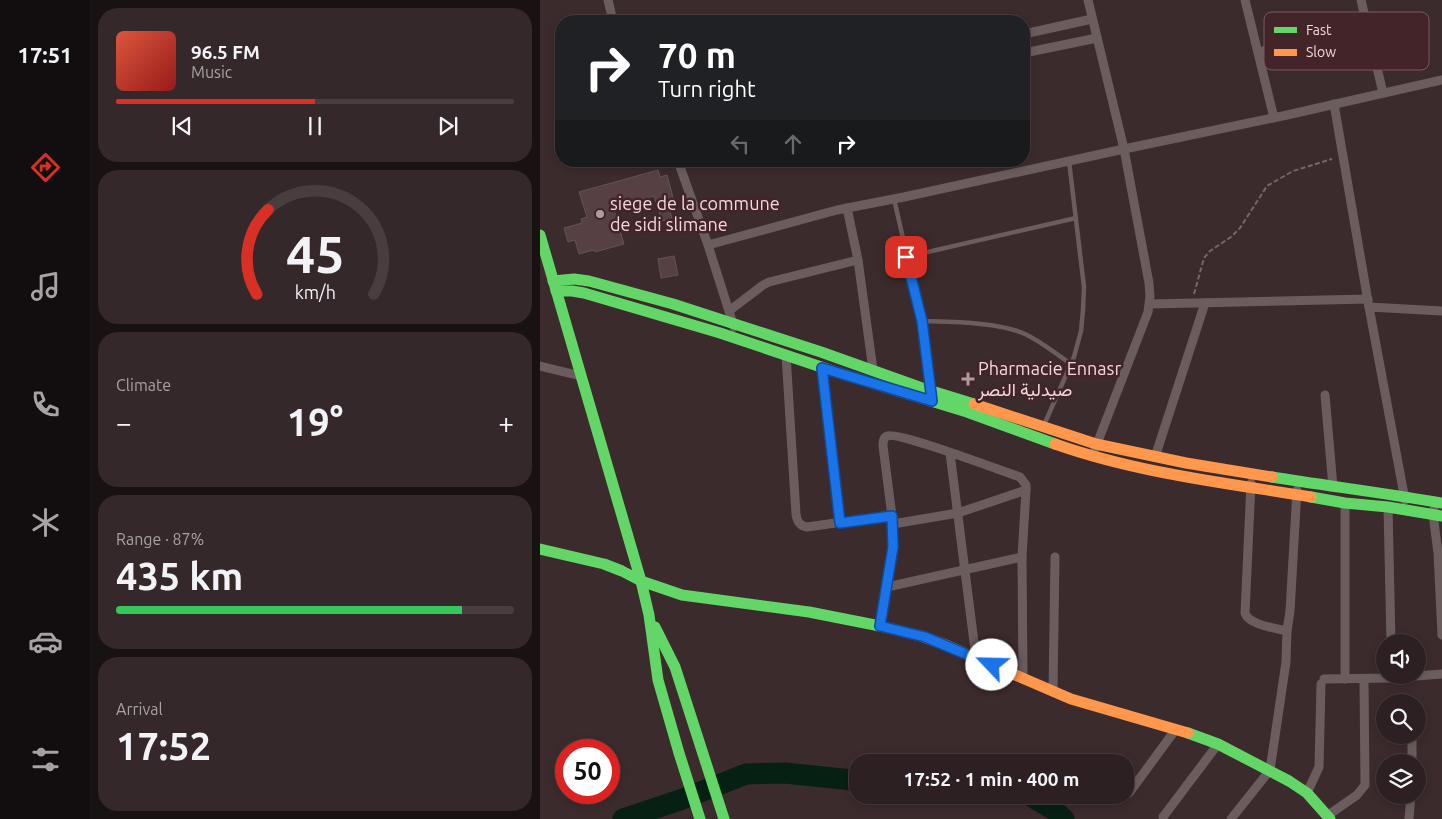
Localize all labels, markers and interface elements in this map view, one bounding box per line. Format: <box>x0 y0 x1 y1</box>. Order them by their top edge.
legend <box>1264 12 1429 70</box>
text: Fast <box>1306 22 1332 38</box>
icon: right <box>575 35 640 100</box>
text: 70 m <box>658 35 736 75</box>
text: 96.5 FM <box>191 41 260 63</box>
text: 17:51 <box>17 42 73 67</box>
text: Slow <box>1306 44 1336 60</box>
text: Music <box>191 63 232 81</box>
text: Turn right <box>658 76 756 101</box>
icon: previous <box>168 112 196 140</box>
icon: pause <box>301 112 329 140</box>
icon: next <box>434 112 462 140</box>
icon: left <box>726 130 754 158</box>
icon: ahead <box>779 130 807 158</box>
icon: right <box>832 130 860 158</box>
icon: directions <box>28 150 63 185</box>
place label: siege de la commune de sidi slimane <box>610 193 780 234</box>
marker: siege de la commune de sidi slimane <box>594 208 606 220</box>
text: 45 <box>286 225 344 283</box>
pin <box>885 236 927 278</box>
icon: arrive <box>892 243 920 271</box>
icon: music <box>28 269 63 304</box>
text: km/h <box>294 282 336 302</box>
place label: Pharmacie Ennasr صيدلية النصر <box>977 358 1121 401</box>
marker: Pharmacie Ennasr صيدلية النصر <box>962 373 974 385</box>
text: Climate <box>116 376 171 394</box>
icon: phone <box>28 387 63 422</box>
text: 19° <box>287 401 343 443</box>
text: − <box>116 407 132 438</box>
text: + <box>498 407 514 438</box>
icon: climate <box>28 505 63 540</box>
text: Range · 87% <box>116 530 204 548</box>
text: 435 km <box>116 555 243 597</box>
icon: car <box>28 624 63 659</box>
map controls <box>1376 634 1426 804</box>
button: sound <box>1376 634 1426 684</box>
position arrow <box>965 638 1017 690</box>
button: search <box>1376 694 1426 744</box>
text: Arrival <box>116 700 163 718</box>
text: 17:52 <box>116 725 211 767</box>
speed limit sign: 50 <box>555 739 620 804</box>
icon: filters <box>28 742 63 777</box>
button: layers <box>1376 754 1426 804</box>
text: 17:52 · 1 min · 400 m <box>904 768 1079 790</box>

